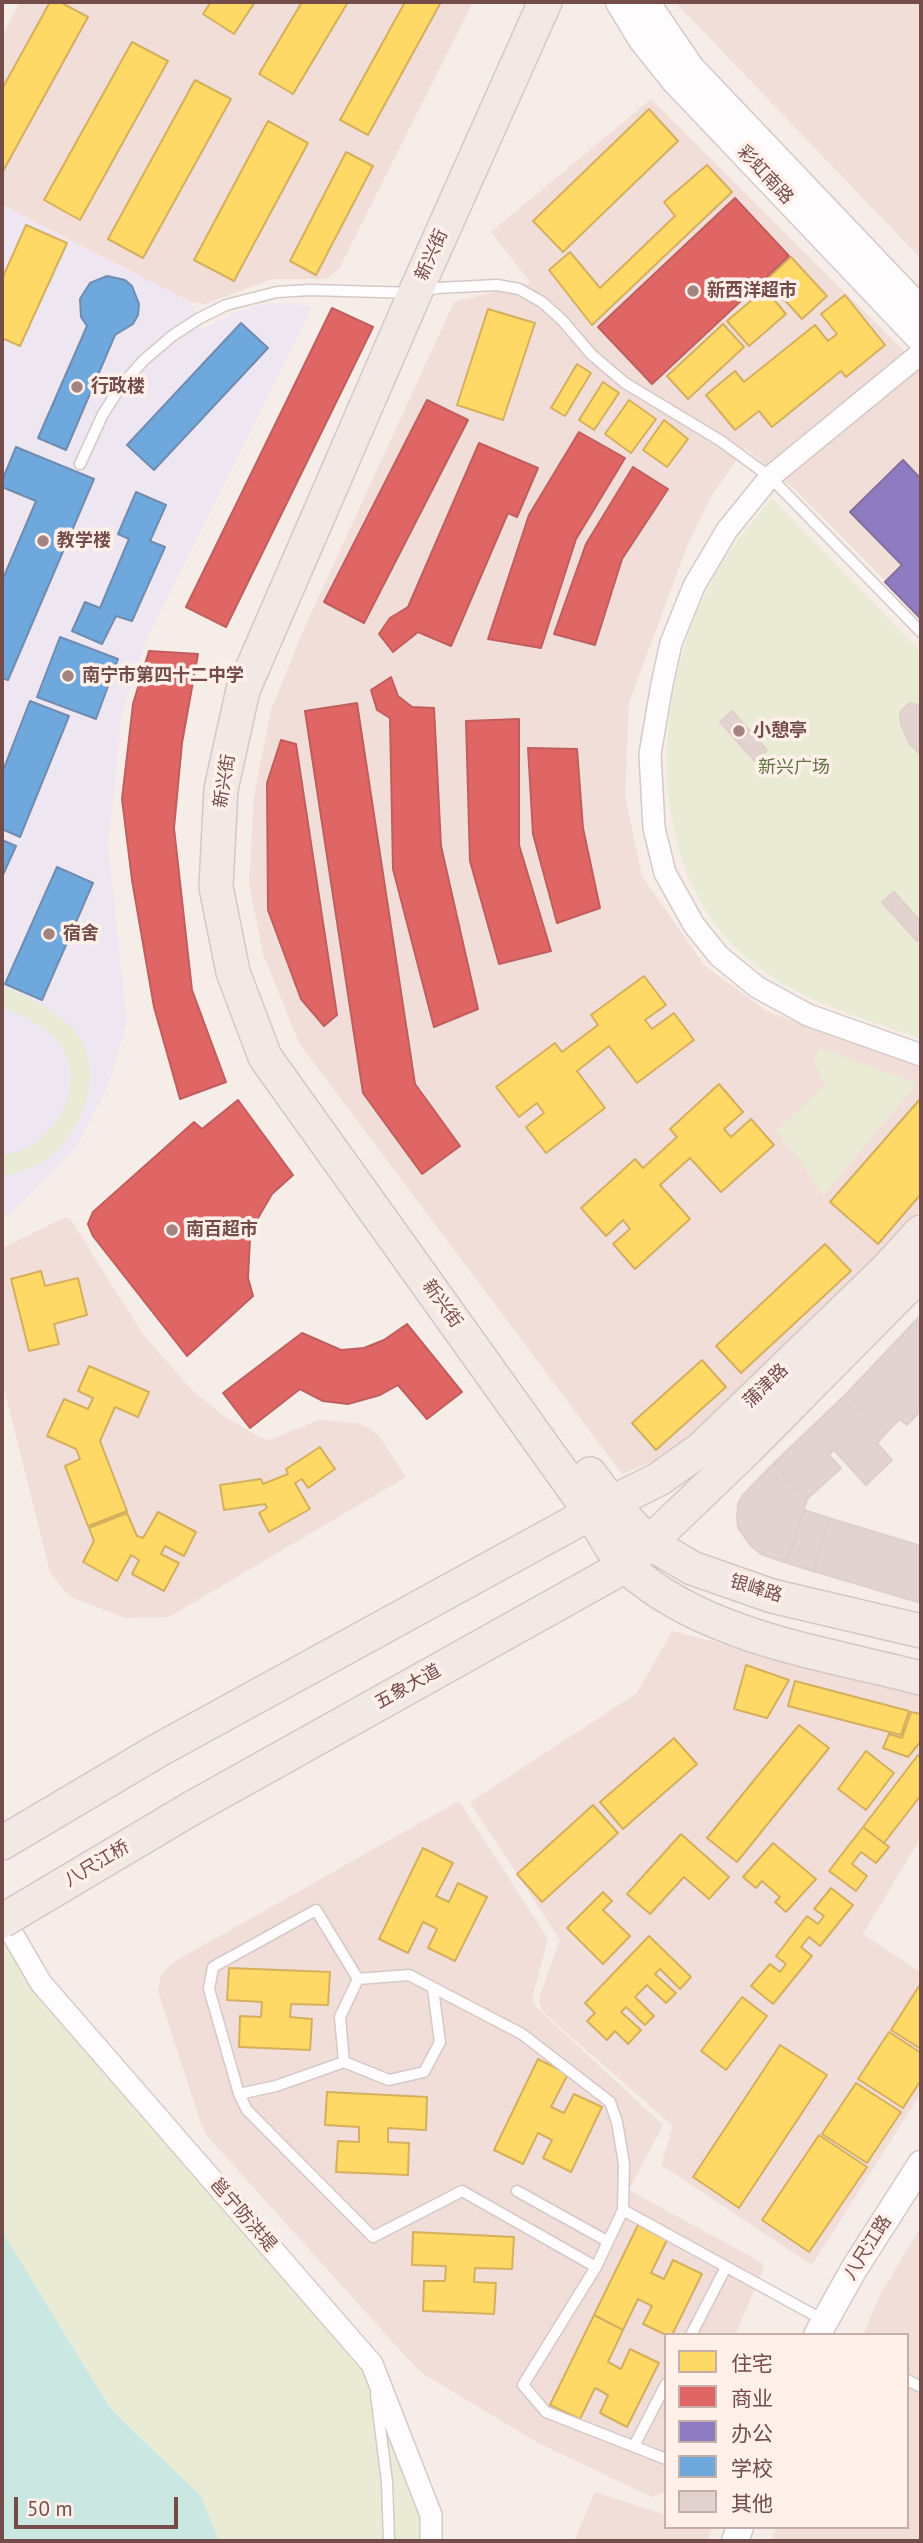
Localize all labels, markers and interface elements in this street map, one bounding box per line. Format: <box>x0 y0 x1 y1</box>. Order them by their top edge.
street label: 彩虹南路 <box>733 141 797 209</box>
street label: 新兴街 <box>411 226 453 284</box>
place label: 新西洋超市 <box>707 280 797 302</box>
marker: 新西洋超市 <box>685 283 701 299</box>
place label: 行政楼 <box>91 376 145 398</box>
marker: 行政楼 <box>69 379 85 395</box>
place label: 教学楼 <box>57 530 111 552</box>
marker: 教学楼 <box>35 533 51 549</box>
place label: 南宁市第四十二中学 <box>82 665 244 687</box>
marker: 南宁市第四十二中学 <box>60 668 76 684</box>
place label: 小憩亭 <box>753 720 807 742</box>
marker: 小憩亭 <box>731 723 747 739</box>
street label: 新兴街 <box>210 753 240 809</box>
park label: 新兴广场 <box>758 757 830 779</box>
place label: 宿舍 <box>63 923 99 945</box>
marker: 宿舍 <box>41 926 57 942</box>
place label: 南百超市 <box>186 1219 258 1241</box>
marker: 南百超市 <box>164 1222 180 1238</box>
street label: 新兴街 <box>417 1276 467 1332</box>
street label: 蒲津路 <box>739 1359 793 1413</box>
street label: 银峰路 <box>727 1571 785 1607</box>
street label: 五象大道 <box>371 1660 445 1714</box>
street label: 八尺江桥 <box>61 1836 133 1892</box>
street label: 邕宁防洪堤 <box>205 2174 281 2256</box>
street label: 八尺江路 <box>840 2212 896 2284</box>
legend <box>664 2333 909 2529</box>
text: 住宅 <box>731 2350 773 2377</box>
text: 商业 <box>731 2385 773 2412</box>
text: 办公 <box>731 2420 773 2447</box>
text: 学校 <box>731 2455 773 2482</box>
scale bar <box>18 2484 182 2528</box>
text: 其他 <box>731 2490 773 2517</box>
text: 50 m <box>27 2495 73 2522</box>

